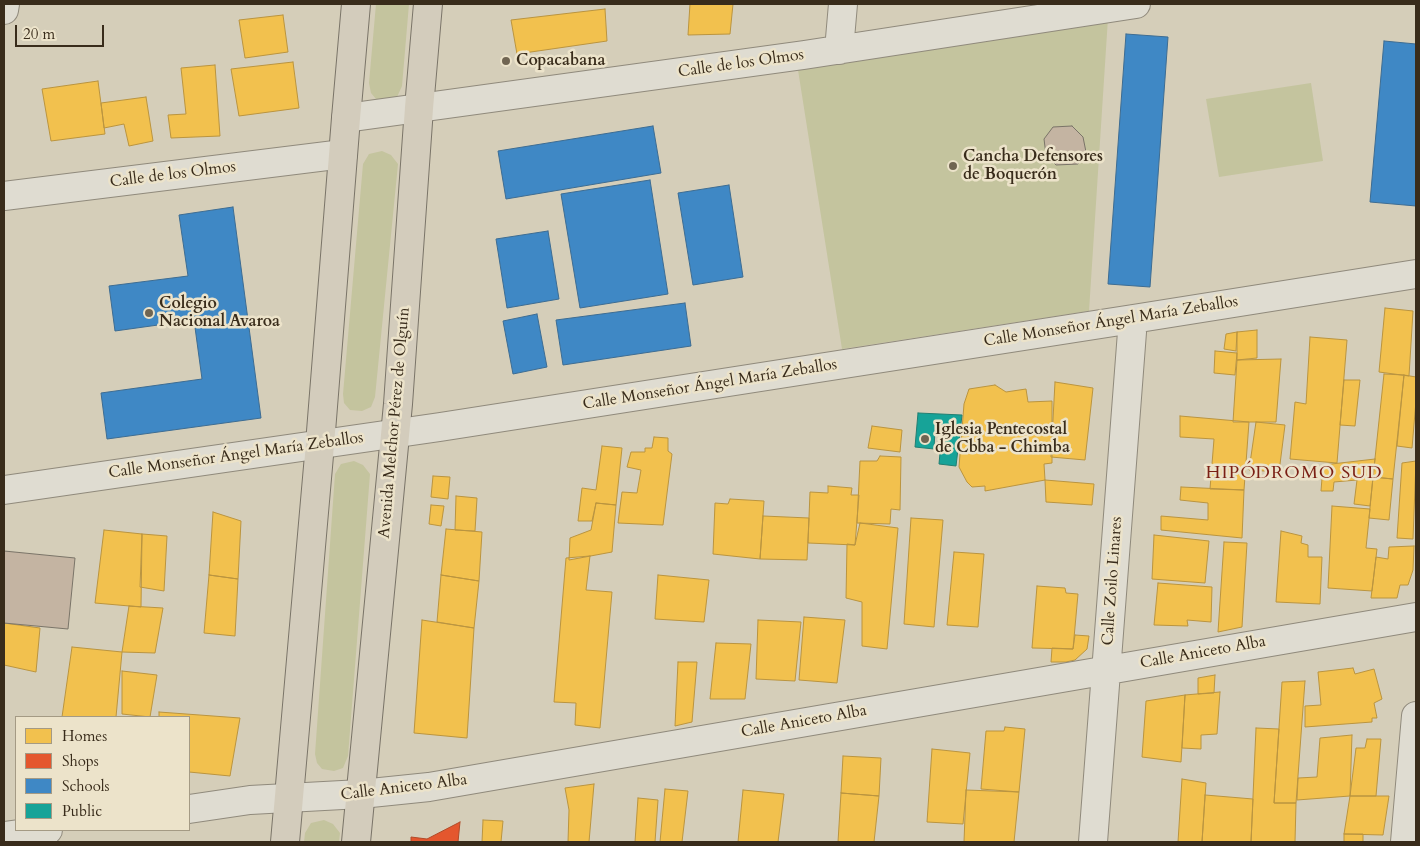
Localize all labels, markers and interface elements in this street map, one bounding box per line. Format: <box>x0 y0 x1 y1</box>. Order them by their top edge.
scale bar <box>18 15 106 47</box>
text: 20 m <box>23 24 55 44</box>
street label: Calle de los Olmos <box>677 46 805 82</box>
place label: Copacabana <box>516 51 605 71</box>
marker: Copacabana <box>500 55 512 67</box>
place label: Cancha Defensores de Boquerón <box>963 147 1103 185</box>
street label: Calle de los Olmos <box>109 158 237 192</box>
marker: Cancha Defensores de Boquerón <box>947 160 959 172</box>
street label: Calle Monseñor Ángel María Zeballos <box>983 292 1239 352</box>
place label: Colegio Nacional Avaroa <box>159 294 280 332</box>
marker: Colegio Nacional Avaroa <box>143 307 155 319</box>
street label: Avenida Melchor Pérez de Olguín <box>375 307 415 539</box>
street label: Calle Monseñor Ángel María Zeballos <box>582 355 838 415</box>
place label: Iglesia Pentecostal de Cbba - Chimba <box>935 420 1070 458</box>
street label: Calle Monseñor Ángel María Zeballos <box>107 429 365 483</box>
marker: Iglesia Pentecostal de Cbba - Chimba <box>919 433 931 445</box>
district label: HIPÓDROMO SUD <box>1204 463 1384 485</box>
street label: Calle Zoilo Linares <box>1099 516 1127 646</box>
street label: Calle Aniceto Alba <box>1139 632 1267 674</box>
street label: Calle Aniceto Alba <box>740 701 868 743</box>
legend <box>15 716 190 831</box>
text: Homes <box>62 726 107 746</box>
text: Shops <box>62 751 99 771</box>
street label: Calle Aniceto Alba <box>340 771 468 805</box>
text: Schools <box>62 776 110 796</box>
text: Public <box>62 801 102 821</box>

